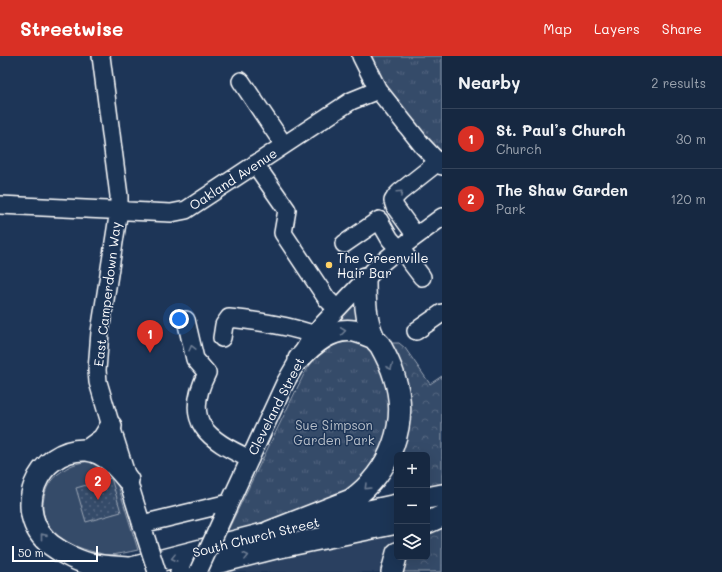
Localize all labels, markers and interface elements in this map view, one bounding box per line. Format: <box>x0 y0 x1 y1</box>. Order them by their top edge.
text: Streetwise <box>20 16 123 41</box>
text: Map <box>543 19 572 38</box>
text: Layers <box>594 19 640 38</box>
text: Share <box>662 19 702 38</box>
text: Nearby <box>458 71 520 93</box>
text: 2 results <box>651 74 706 91</box>
text: St. Paul’s Church <box>496 120 626 140</box>
text: 1 <box>468 130 474 147</box>
text: 30 m <box>676 130 706 147</box>
text: Church <box>496 140 541 157</box>
street label: Oakland Avenue <box>186 144 280 213</box>
text: The Shaw Garden <box>496 180 628 200</box>
one-way arrow <box>395 190 403 197</box>
text: 2 <box>467 190 475 207</box>
text: 120 m <box>670 190 706 207</box>
text: Park <box>496 200 525 217</box>
street label: East Camperdown Way <box>89 220 124 367</box>
place label: The Greenville Hair Bar <box>337 249 429 281</box>
marker: The Greenville Hair Bar <box>324 260 334 270</box>
your location <box>169 309 189 329</box>
pin: 1 <box>137 320 163 353</box>
one-way arrow <box>340 327 346 336</box>
one-way arrow <box>189 345 197 352</box>
street label: Cleveland Street <box>243 354 308 458</box>
one-way arrow <box>385 363 393 371</box>
park label: Sue Simpson Garden Park <box>293 416 375 448</box>
map controls <box>394 452 430 560</box>
button: + <box>394 452 430 488</box>
pin: 2 <box>85 467 111 500</box>
one-way arrow <box>364 482 372 490</box>
button: − <box>394 488 430 524</box>
street label: South Church Street <box>191 512 321 561</box>
button: layers <box>394 524 430 560</box>
one-way arrow <box>40 533 47 540</box>
scale bar <box>12 544 98 563</box>
text: 50 m <box>18 545 44 560</box>
one-way arrow <box>242 552 249 561</box>
one-way arrow <box>171 553 177 561</box>

